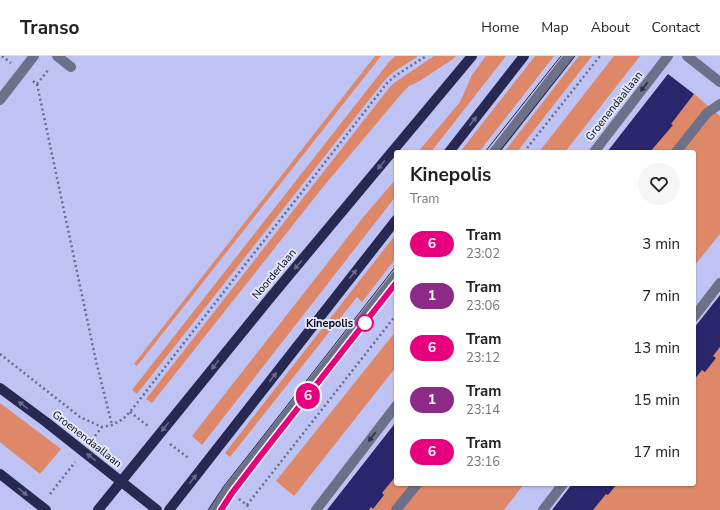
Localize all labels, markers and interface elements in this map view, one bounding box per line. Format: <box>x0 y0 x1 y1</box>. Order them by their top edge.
text: Transo <box>20 15 79 41</box>
text: Home <box>481 18 519 37</box>
text: Map <box>541 18 569 37</box>
text: About <box>591 18 630 37</box>
text: Contact <box>652 18 700 37</box>
street label: Groenendaallaan <box>582 68 646 144</box>
one-way arrow <box>640 81 649 92</box>
one-way arrow <box>469 116 477 127</box>
one-way arrow <box>376 160 385 170</box>
text: Kinepolis <box>410 162 491 188</box>
button: heart <box>638 163 680 205</box>
text: Tram <box>410 190 439 208</box>
text: Tram <box>466 225 501 245</box>
text: 6 <box>428 234 436 253</box>
text: 3 min <box>642 234 680 254</box>
text: 23:02 <box>466 245 500 263</box>
street label: Noorderlaan <box>248 246 300 302</box>
one-way arrow <box>293 259 302 270</box>
one-way arrow <box>349 269 358 280</box>
text: Tram <box>466 277 501 297</box>
text: 1 <box>428 286 436 305</box>
text: 7 min <box>642 286 680 306</box>
text: 23:06 <box>466 297 500 315</box>
marker: Kinepolis <box>356 314 374 332</box>
place label: Kinepolis <box>306 316 353 331</box>
text: Tram <box>466 329 501 349</box>
text: 6 <box>428 338 436 357</box>
text: 13 min <box>633 338 680 358</box>
text: 23:12 <box>466 349 500 367</box>
one-way arrow <box>211 360 220 371</box>
one-way arrow <box>269 371 278 382</box>
text: Tram <box>466 381 501 401</box>
line badge: 6 <box>295 383 321 409</box>
text: 6 <box>304 386 312 405</box>
text: 1 <box>428 390 436 409</box>
text: 15 min <box>633 390 680 410</box>
one-way arrow <box>18 401 29 409</box>
text: 23:14 <box>466 401 500 419</box>
street label: Groenendaallaan <box>49 407 125 471</box>
one-way arrow <box>161 422 170 433</box>
one-way arrow <box>368 431 376 442</box>
text: Tram <box>466 433 501 453</box>
text: 6 <box>428 442 436 461</box>
text: 17 min <box>633 442 680 462</box>
one-way arrow <box>85 453 96 462</box>
text: 23:16 <box>466 453 500 471</box>
one-way arrow <box>189 474 198 485</box>
one-way arrow <box>17 488 28 496</box>

